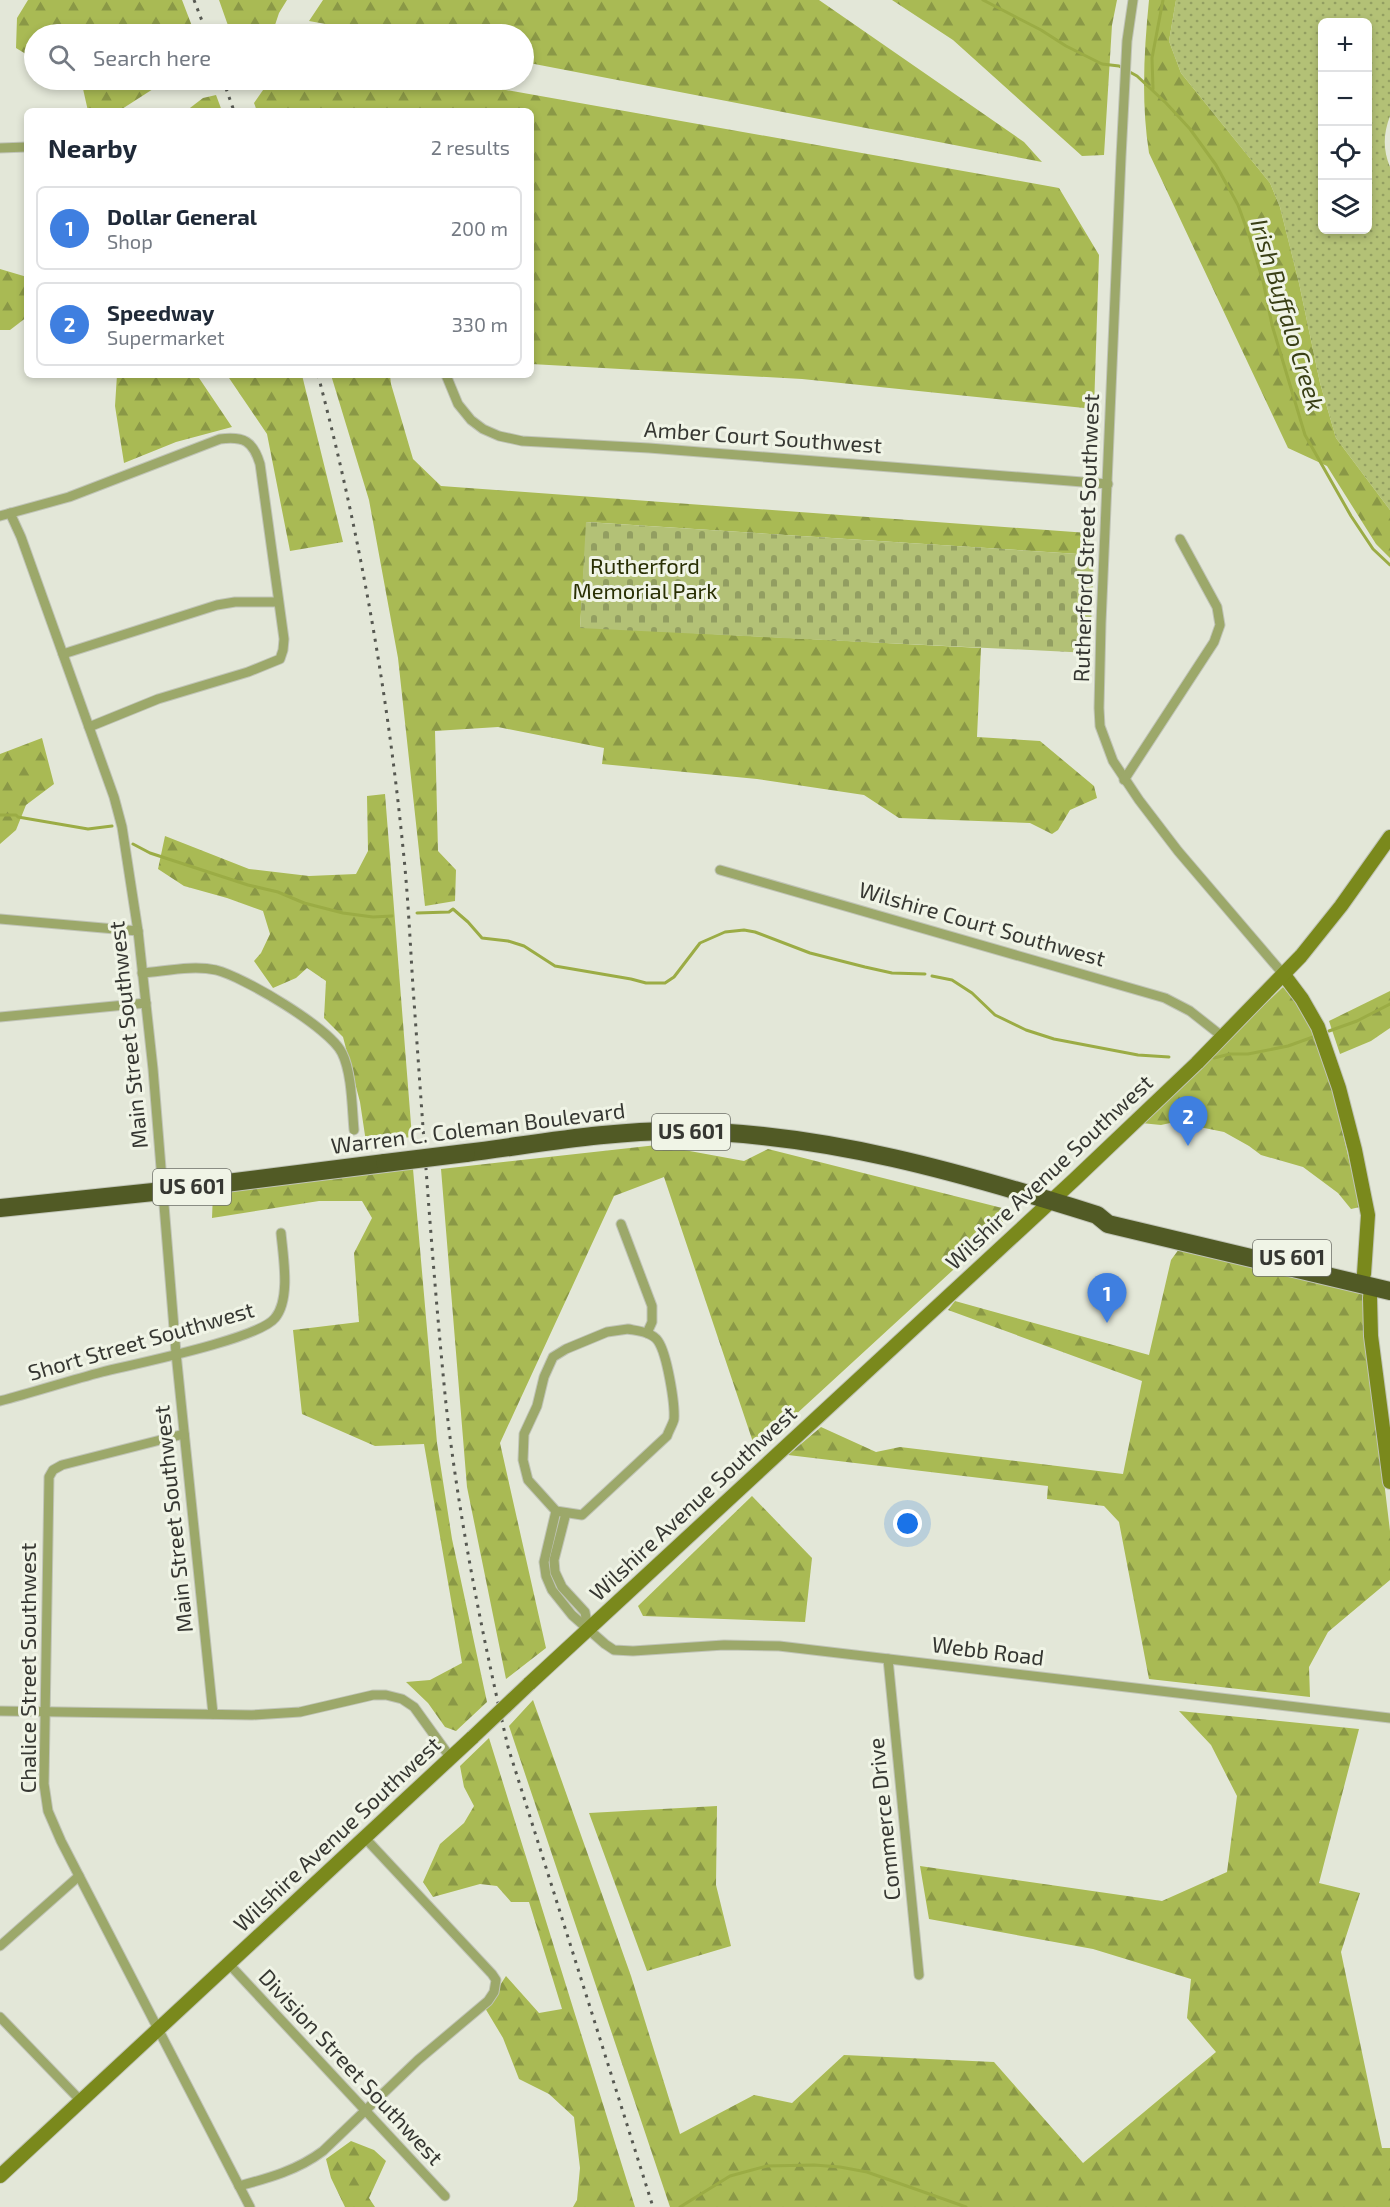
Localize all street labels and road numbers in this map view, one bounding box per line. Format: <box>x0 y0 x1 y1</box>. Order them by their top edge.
street label: Rutherford Street Southwest <box>1067 393 1103 683</box>
street label: Amber Court Southwest <box>643 415 883 457</box>
street label: Wilshire Court Southwest <box>856 875 1109 971</box>
street label: Main Street Southwest <box>102 920 152 1150</box>
street label: Wilshire Avenue Southwest <box>939 1068 1157 1274</box>
street label: Warren C. Coleman Boulevard <box>329 1096 626 1158</box>
road number: US 601 <box>652 1114 730 1150</box>
road number: US 601 <box>153 1169 231 1205</box>
road number: US 601 <box>1253 1240 1331 1276</box>
street label: Short Street Southwest <box>25 1295 257 1385</box>
street label: Wilshire Avenue Southwest <box>583 1399 801 1605</box>
street label: Main Street Southwest <box>147 1404 197 1634</box>
street label: Chalice Street Southwest <box>14 1543 40 1793</box>
street label: Webb Road <box>930 1630 1046 1670</box>
street label: Wilshire Avenue Southwest <box>227 1730 445 1936</box>
street label: Commerce Drive <box>862 1736 904 1902</box>
street label: Division Street Southwest <box>254 1963 449 2170</box>

